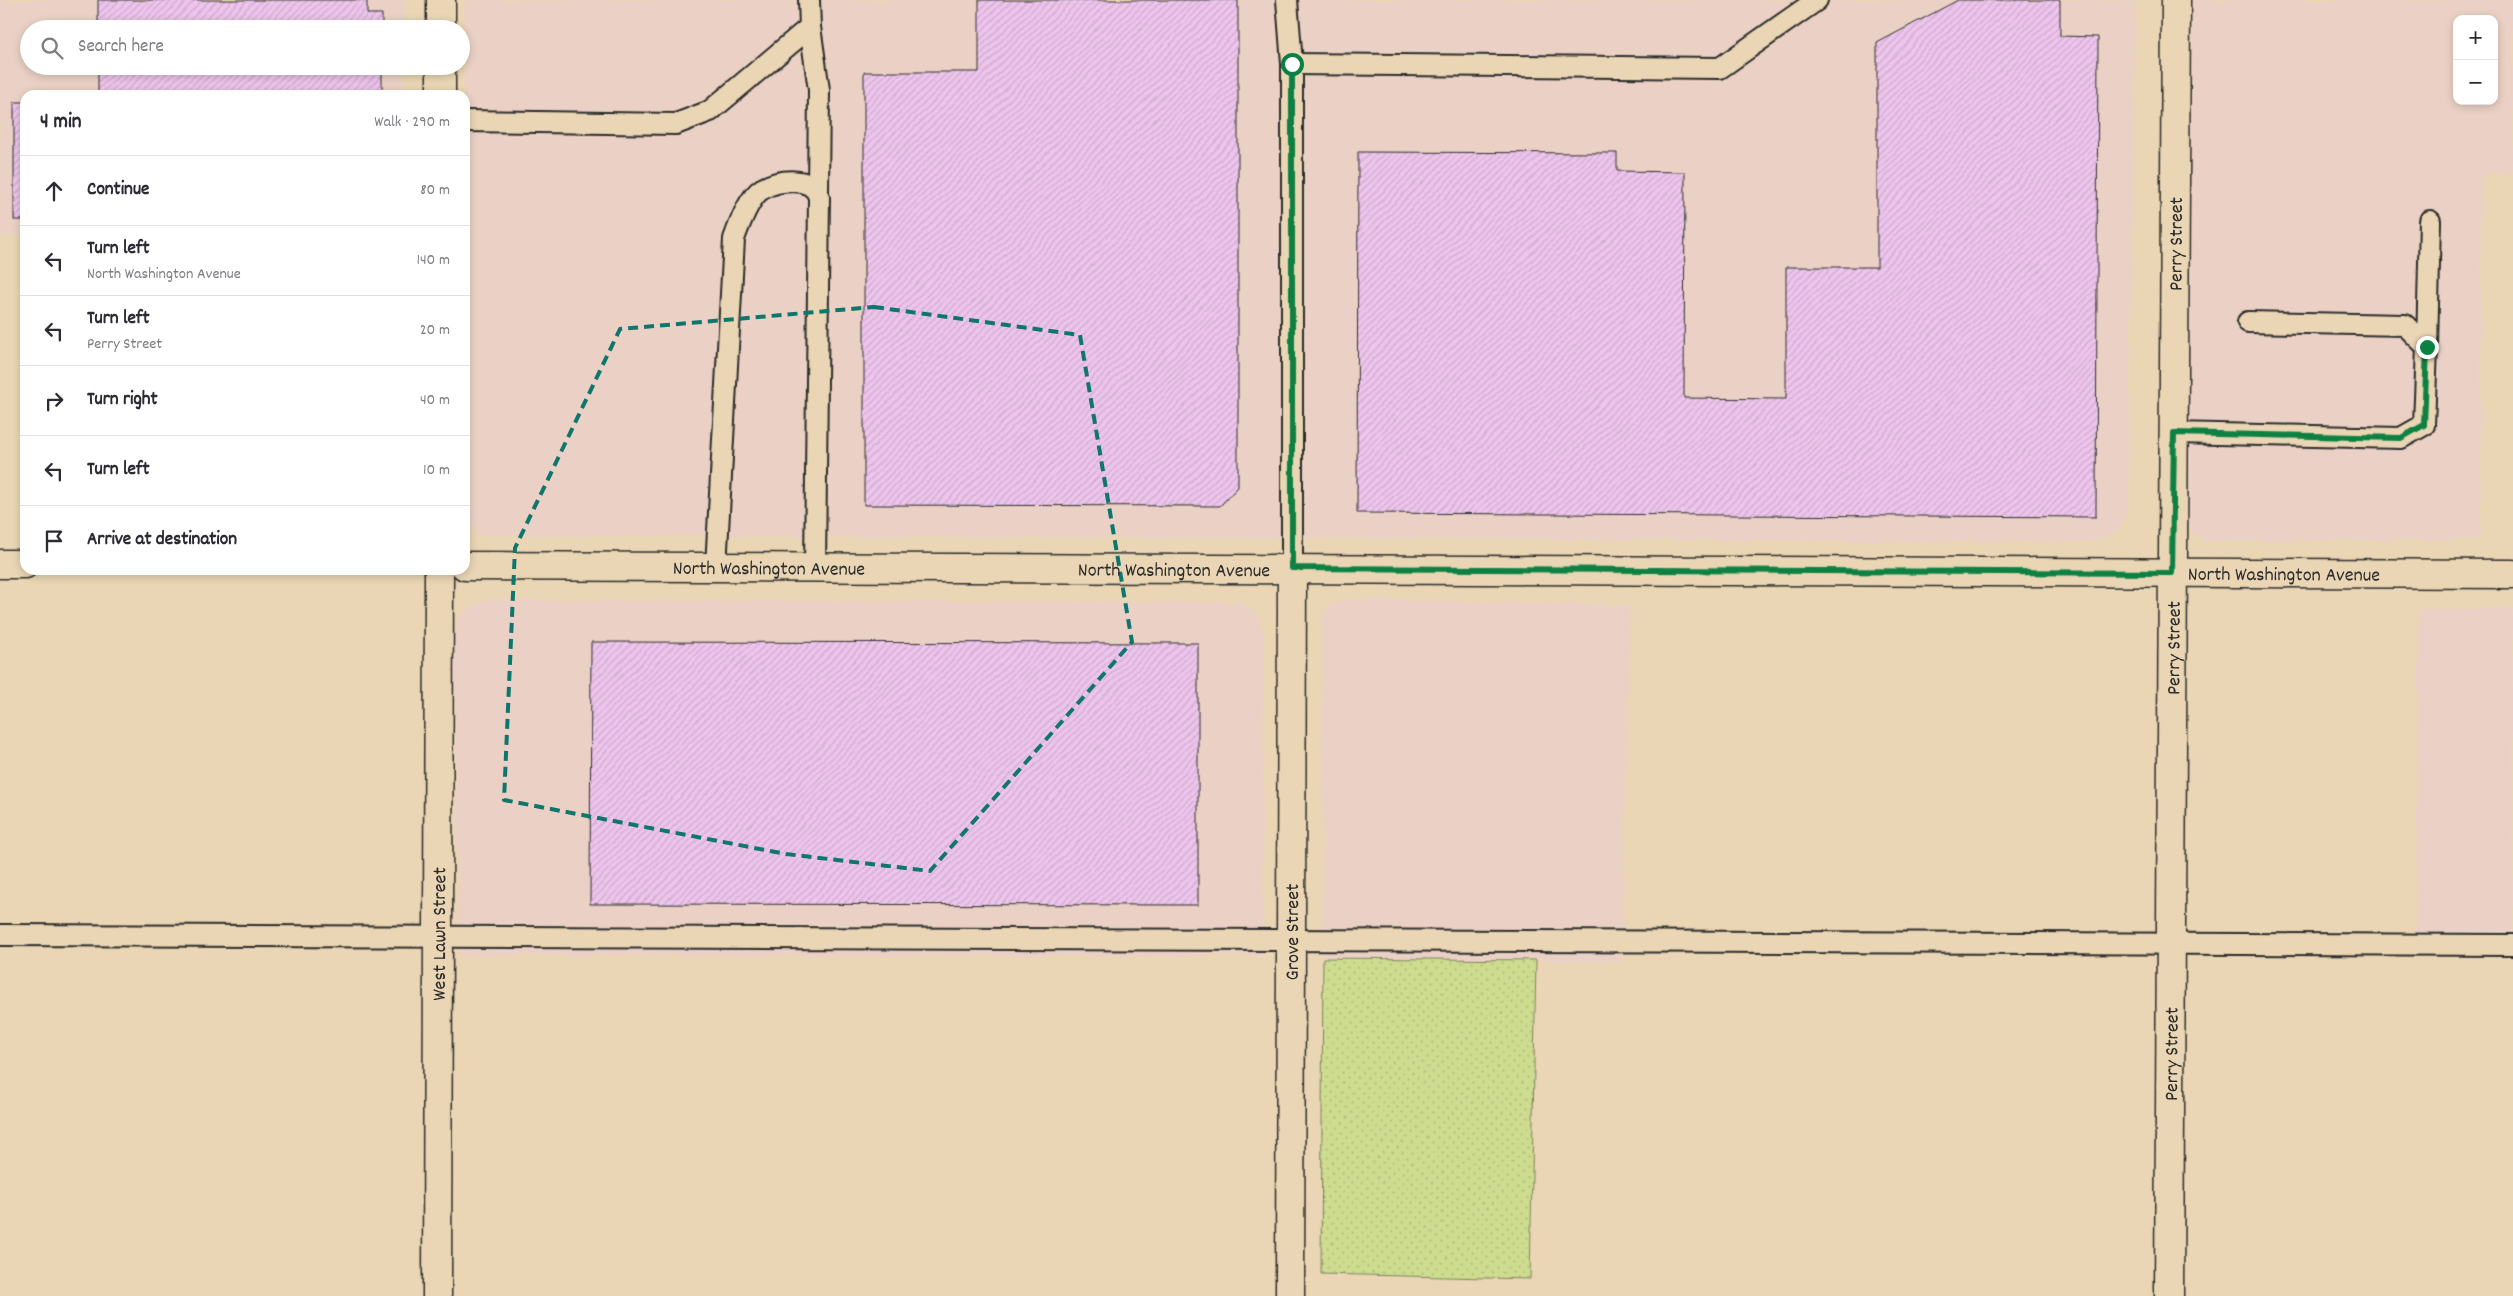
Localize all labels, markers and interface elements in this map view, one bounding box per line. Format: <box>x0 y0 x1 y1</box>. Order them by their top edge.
map controls <box>2453 15 2498 105</box>
button: + <box>2453 15 2498 60</box>
search box <box>20 20 470 75</box>
icon: search <box>38 34 66 62</box>
text: Search here <box>78 34 164 61</box>
route start <box>1281 53 1304 76</box>
button: − <box>2453 60 2498 105</box>
text: 4 min <box>40 108 82 138</box>
text: Walk · 290 m <box>374 111 450 134</box>
icon: ahead <box>40 177 68 205</box>
text: Continue <box>87 177 149 204</box>
text: 80 m <box>420 179 450 202</box>
street label: Perry Street <box>2163 197 2192 291</box>
text: Turn left <box>87 236 150 263</box>
icon: left <box>40 247 68 275</box>
text: 140 m <box>416 249 450 272</box>
text: North Washington Avenue <box>87 263 241 286</box>
text: Turn left <box>87 306 150 333</box>
icon: left <box>40 317 68 345</box>
text: 20 m <box>420 319 450 342</box>
text: Perry Street <box>87 333 162 356</box>
route end <box>2416 336 2439 359</box>
icon: right <box>40 387 68 415</box>
text: Turn right <box>87 387 158 414</box>
text: 40 m <box>420 389 450 412</box>
icon: left <box>40 457 68 485</box>
text: Turn left <box>87 457 150 484</box>
text: 10 m <box>423 459 450 482</box>
icon: arrive <box>40 527 68 555</box>
text: Arrive at destination <box>87 527 237 554</box>
street label: North Washington Avenue <box>673 556 865 585</box>
street label: North Washington Avenue <box>1078 557 1270 586</box>
street label: North Washington Avenue <box>2188 562 2380 590</box>
street label: Perry Street <box>2161 601 2190 695</box>
street label: West Lawn Street <box>427 867 455 1001</box>
street label: Grove Street <box>1280 884 1308 980</box>
street label: Perry Street <box>2159 1007 2188 1101</box>

